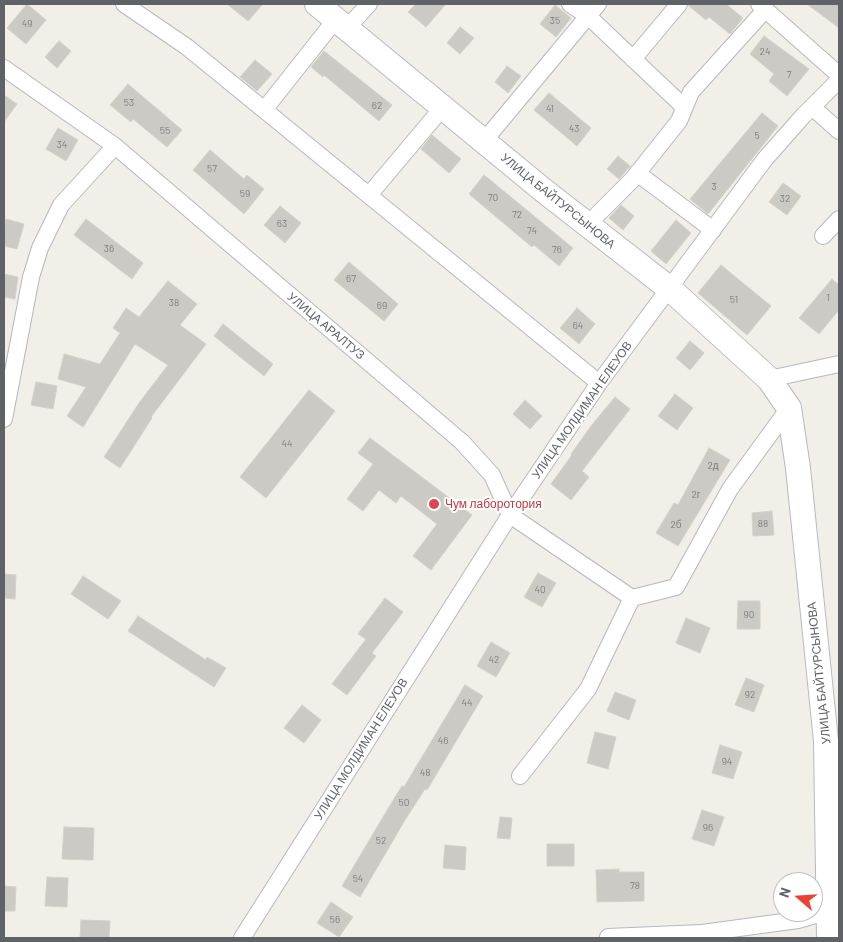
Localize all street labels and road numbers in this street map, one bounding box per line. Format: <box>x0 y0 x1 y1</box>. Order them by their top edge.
street label: УЛИЦА БАЙТУРСЫНОВА <box>498 150 618 252</box>
street label: УЛИЦА АРАЛТУЗ <box>284 290 368 362</box>
street label: УЛИЦА МОЛДИМАН ЕЛЕУОВ <box>529 339 635 481</box>
street label: УЛИЦА БАЙТУРСЫНОВА <box>804 601 834 745</box>
street label: УЛИЦА МОЛДИМАН ЕЛЕУОВ <box>311 676 411 822</box>

